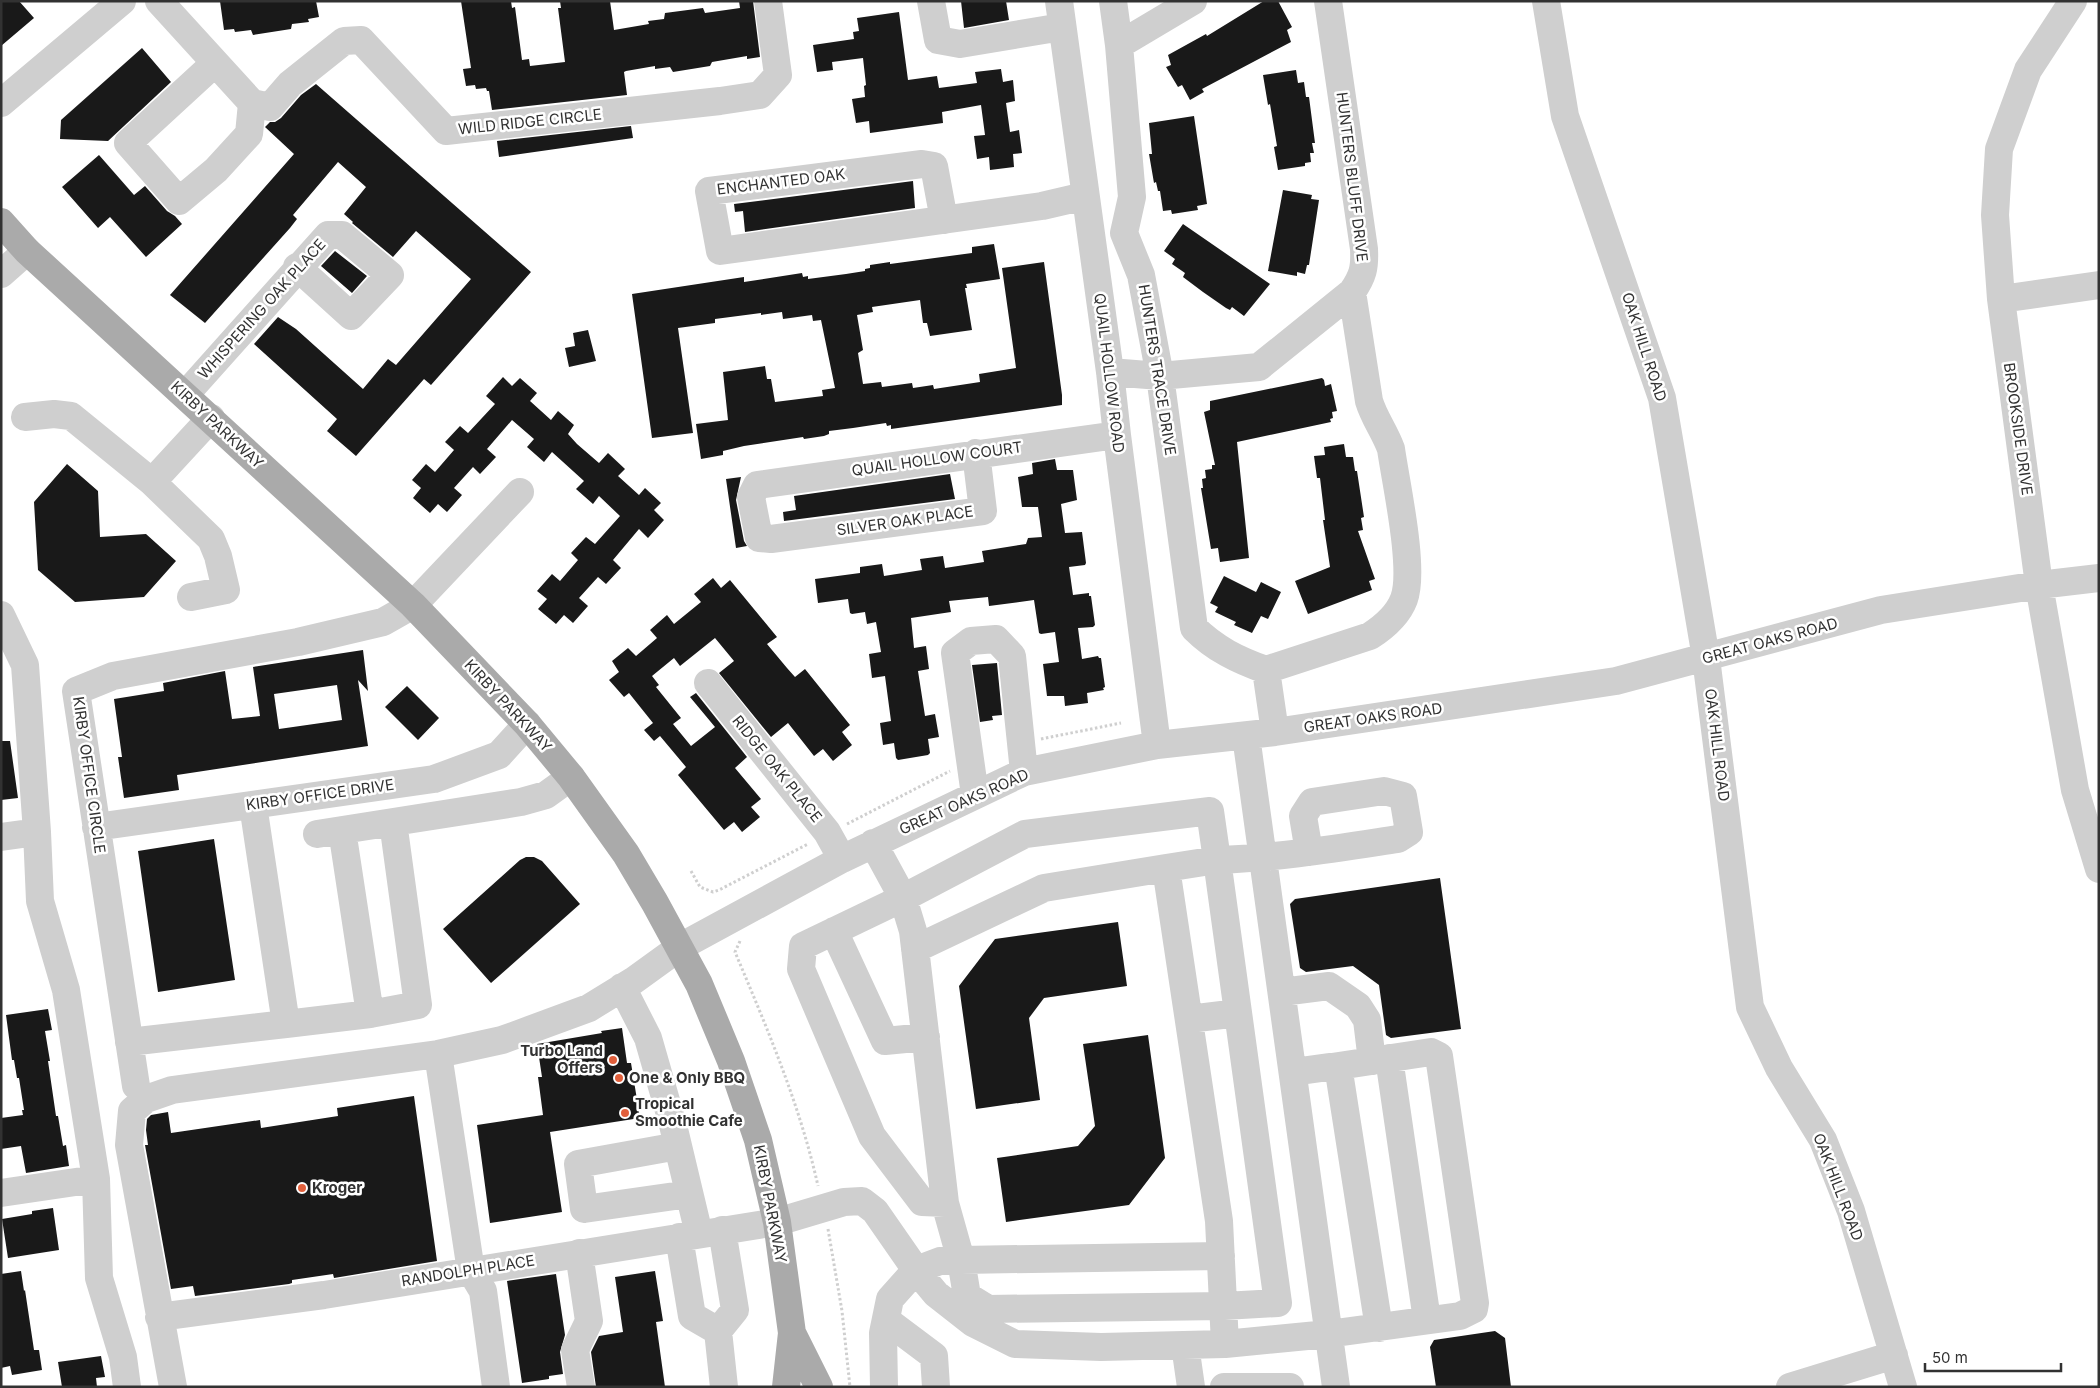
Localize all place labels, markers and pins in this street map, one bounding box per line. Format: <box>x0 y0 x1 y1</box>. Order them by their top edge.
place label: Turbo Land Offers <box>520 1041 603 1077</box>
marker: Turbo Land Offers <box>607 1054 619 1066</box>
place label: One & Only BBQ <box>629 1068 745 1087</box>
marker: One & Only BBQ <box>613 1072 625 1084</box>
place label: Tropical Smoothie Cafe <box>635 1094 743 1130</box>
marker: Tropical Smoothie Cafe <box>619 1107 631 1119</box>
place label: Kroger <box>312 1178 362 1197</box>
marker: Kroger <box>296 1182 308 1194</box>

